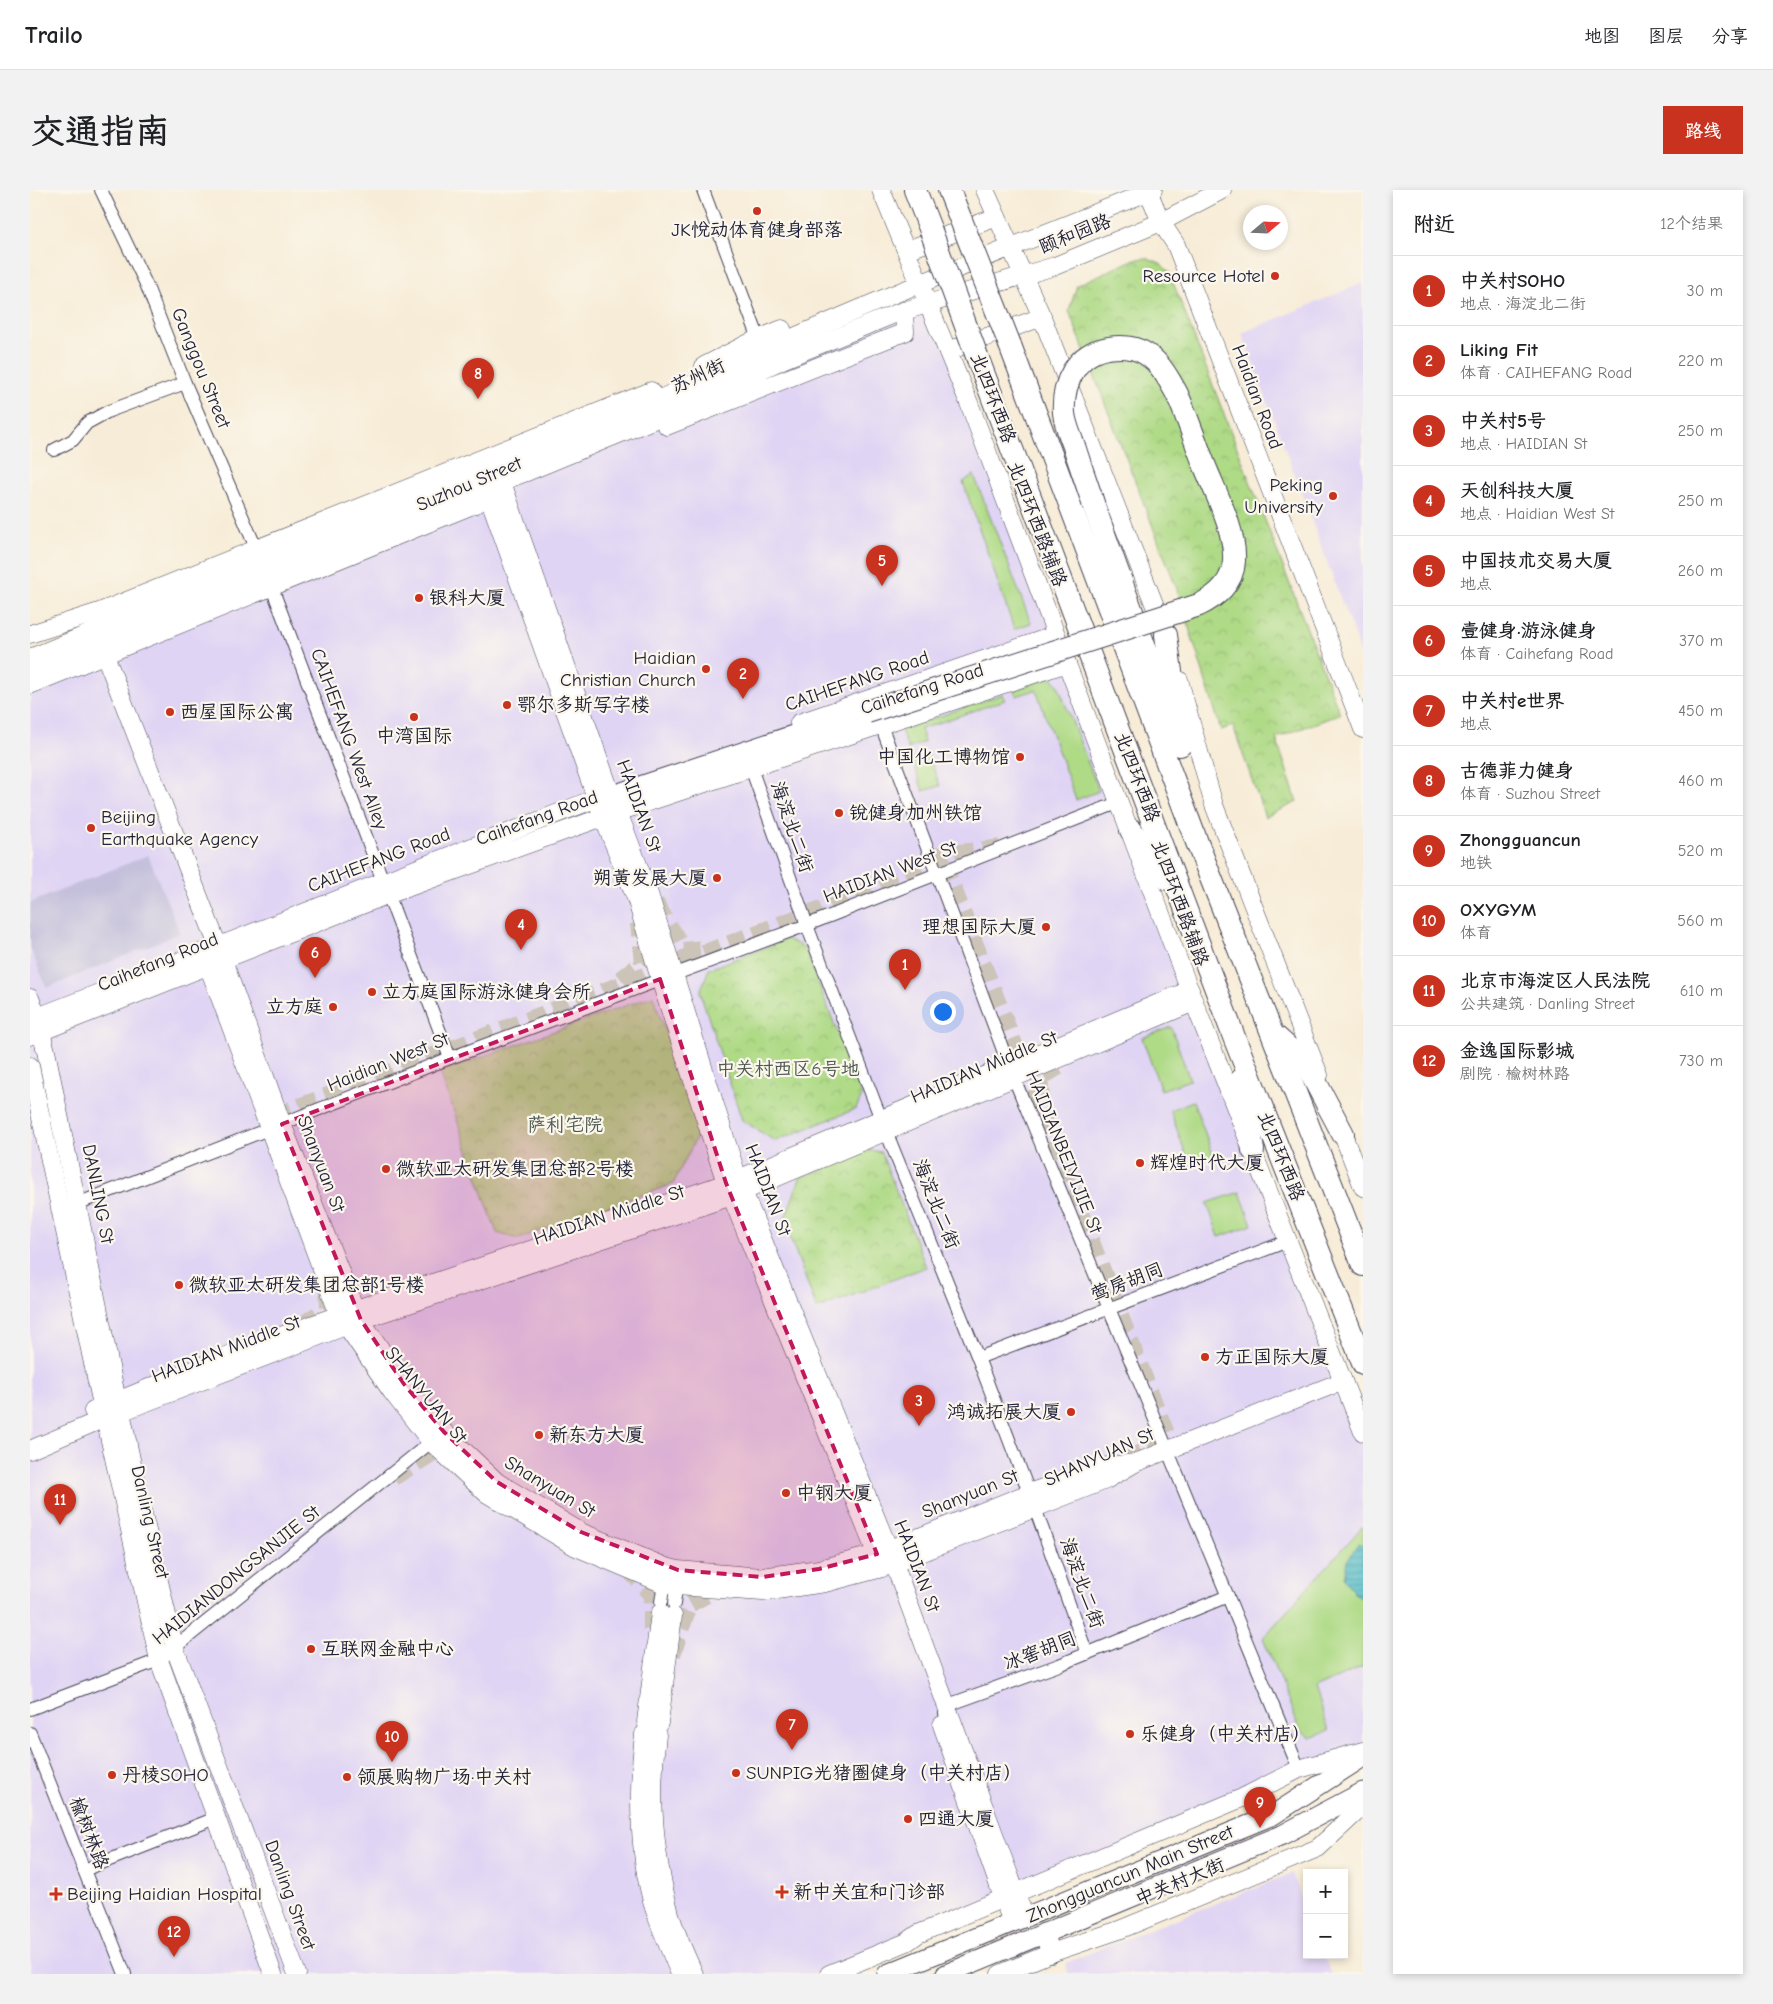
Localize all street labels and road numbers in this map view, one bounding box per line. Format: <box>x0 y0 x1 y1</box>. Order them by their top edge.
street label: 颐和园路 <box>1036 210 1114 258</box>
street label: Ganggou Street <box>167 305 235 432</box>
street label: Haidian Road <box>1227 342 1287 452</box>
street label: 北四环西路 <box>966 350 1020 446</box>
street label: 苏州街 <box>668 354 728 398</box>
street label: Suzhou Street <box>413 452 526 516</box>
street label: 北四环西路辅路 <box>1003 458 1071 590</box>
street label: CAIHEFANG West Alley <box>306 645 392 833</box>
street label: CAIHEFANG Road <box>782 646 932 716</box>
street label: Caihefang Road <box>858 659 986 719</box>
street label: 北四环西路 <box>1110 729 1164 825</box>
street label: HAIDIAN St <box>612 757 666 856</box>
street label: 海淀北二街 <box>766 778 818 876</box>
street label: Caihefang Road <box>473 786 601 850</box>
street label: CAIHEFANG Road <box>305 823 453 897</box>
street label: HAIDIAN West St <box>820 836 960 908</box>
street label: 北四环西路辅路 <box>1147 837 1213 969</box>
street label: Caihefang Road <box>94 928 222 996</box>
street label: HAIDIAN Middle St <box>907 1026 1061 1108</box>
street label: Haidian West St <box>324 1027 453 1096</box>
street label: HAIDIANBEIYIJIE St <box>1021 1067 1107 1237</box>
street label: 北四环西路 <box>1253 1108 1309 1204</box>
street label: Shanyuan St <box>292 1113 350 1216</box>
street label: HAIDIAN St <box>740 1141 796 1240</box>
street label: DANLING St <box>78 1142 119 1246</box>
street label: 海淀北二街 <box>908 1156 964 1252</box>
street label: HAIDIAN Middle St <box>531 1180 688 1250</box>
street label: 莺房胡同 <box>1088 1258 1166 1306</box>
street label: HAIDIAN Middle St <box>149 1310 304 1387</box>
street label: SHANYUAN St <box>380 1342 472 1448</box>
street label: SHANYUAN St <box>1041 1423 1158 1491</box>
street label: Shanyuan St <box>501 1451 600 1523</box>
street label: Danling Street <box>126 1463 174 1581</box>
street label: Shanyuan St <box>919 1465 1022 1523</box>
street label: HAIDIANDONGSANJIE St <box>148 1500 324 1649</box>
street label: HAIDIAN St <box>889 1517 945 1616</box>
street label: 海淀北二街 <box>1055 1535 1109 1631</box>
street label: 冰窖胡同 <box>1001 1627 1079 1675</box>
street label: 榆树林路 <box>65 1794 113 1872</box>
street label: Zhongguancun Main Street <box>1023 1820 1237 1928</box>
street label: Danling Street <box>260 1837 320 1953</box>
street label: 中关村大街 <box>1132 1853 1228 1911</box>

